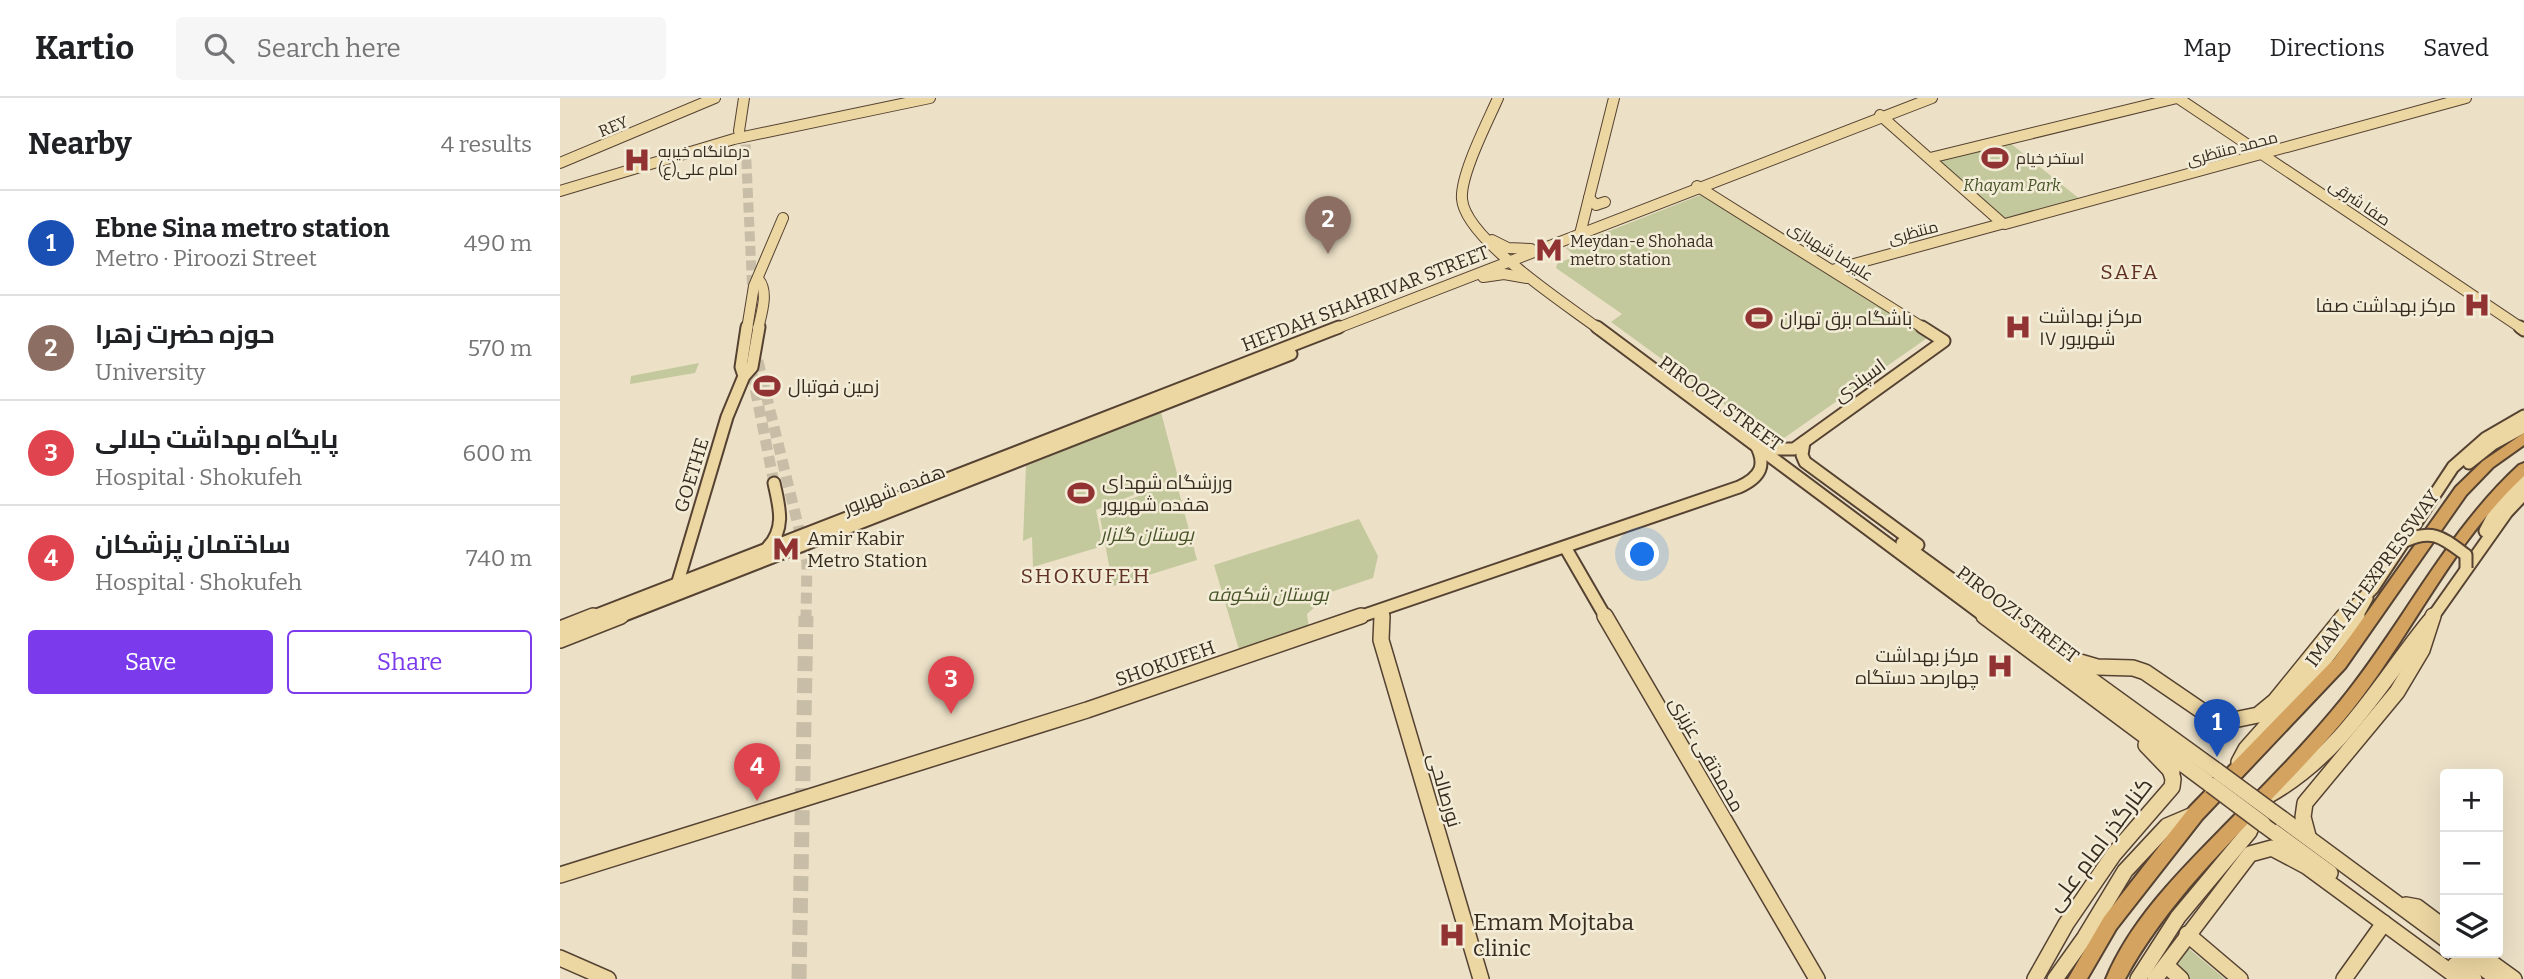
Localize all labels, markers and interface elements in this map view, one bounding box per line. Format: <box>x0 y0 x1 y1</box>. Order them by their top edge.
search box <box>176 17 666 80</box>
text: Kartio <box>35 28 134 68</box>
icon: search <box>200 29 238 67</box>
text: Search here <box>256 33 401 64</box>
text: Map <box>2183 34 2232 62</box>
text: Directions <box>2270 34 2385 62</box>
text: Saved <box>2423 34 2489 62</box>
street label: REY <box>596 112 632 141</box>
text: Nearby <box>28 126 132 162</box>
street label: محمد منتظری <box>2185 127 2280 171</box>
text: 4 results <box>441 130 532 158</box>
place label: درمانگاه خیریه امام علی(ع) <box>658 142 750 181</box>
sports icon: استخر خیام <box>1980 143 2010 173</box>
hospital icon: درمانگاه خیریه امام علی(ع) <box>622 145 652 175</box>
place label: استخر خیام <box>2016 149 2084 170</box>
street label: صفا شرقی <box>2325 175 2394 231</box>
park label: Khayam Park <box>1963 176 2061 195</box>
pin: 2 <box>1305 196 1351 254</box>
text: Ebne Sina metro station <box>95 213 390 244</box>
street label: منتظری <box>1886 217 1940 249</box>
street label: علیرضا شهبازی <box>1784 218 1877 286</box>
text: 1 <box>46 229 56 257</box>
text: 490 m <box>464 229 532 257</box>
place label: Meydan-e Shohada metro station <box>1570 232 1714 269</box>
metro station icon: Meydan-e Shohada metro station <box>1534 235 1564 265</box>
street label: HEFDAH SHAHRIVAR STREET <box>1238 241 1492 356</box>
text: Metro · Piroozi Street <box>95 244 317 272</box>
district label: SAFA <box>2100 259 2160 285</box>
hospital icon: مرکز بهداشت صفا <box>2462 290 2492 320</box>
place label: مرکز بهداشت صفا <box>2315 294 2456 317</box>
sports icon: باشگاه برق تهران <box>1744 303 1774 333</box>
place label: مرکز بهداشت ۱۷ شهریور <box>2039 305 2142 350</box>
place label: باشگاه برق تهران <box>1780 307 1912 331</box>
hospital icon: مرکز بهداشت ۱۷ شهریور <box>2003 312 2033 342</box>
text: حوزه حضرت زهرا <box>95 319 275 350</box>
text: 2 <box>45 334 57 362</box>
text: 570 m <box>468 334 532 362</box>
street label: PIROOZI STREET <box>1654 351 1787 456</box>
street label: اسپندی <box>1829 354 1890 407</box>
text: University <box>95 358 205 386</box>
sports icon: زمین فوتبال <box>752 371 782 401</box>
place label: زمین فوتبال <box>788 375 879 398</box>
text: پایگاه بهداشت جلالی <box>95 424 338 455</box>
street label: GOETHE <box>669 435 714 515</box>
text: 3 <box>44 439 58 467</box>
text: 600 m <box>462 439 532 467</box>
street label: هفده شهریور <box>839 459 948 520</box>
text: Hospital · Shokufeh <box>95 463 302 491</box>
place label: ورزشگاه شهدای هفده شهریور <box>1101 471 1233 516</box>
sports icon: ورزشگاه شهدای هفده شهریور <box>1066 478 1096 508</box>
street label: IMAM ALI EXPRESSWAY <box>2301 485 2445 671</box>
park label: بوستان گلزار <box>1098 523 1195 546</box>
place label: Amir Kabir Metro Station <box>807 527 927 572</box>
text: ساختمان پزشکان <box>95 529 291 560</box>
metro station icon: Amir Kabir Metro Station <box>771 534 801 564</box>
your location <box>1625 537 1659 571</box>
text: 4 <box>44 544 58 572</box>
text: 740 m <box>466 544 532 572</box>
street label: PIROOZI STREET <box>1952 561 2083 668</box>
district label: SHOKUFEH <box>1020 563 1152 589</box>
text: Hospital · Shokufeh <box>95 568 302 596</box>
park label: بوستان شکوفه <box>1208 583 1329 606</box>
button: Save <box>28 630 273 694</box>
button: Share <box>287 630 532 694</box>
street label: SHOKUFEH <box>1112 636 1218 691</box>
place label: مرکز بهداشت چهارصد دستگاه <box>1855 644 1979 690</box>
hospital icon: مرکز بهداشت چهارصد دستگاه <box>1985 651 2015 681</box>
pin: 3 <box>928 656 974 714</box>
street label: محمدتقی عزیزی <box>1664 693 1749 816</box>
pin: 1 <box>2194 699 2240 757</box>
pin: 4 <box>734 743 780 801</box>
street label: نورصالحی <box>1423 751 1466 830</box>
map controls <box>2440 769 2503 958</box>
button: + <box>2440 769 2503 832</box>
street label: کنارگذر امام علی <box>2040 772 2160 918</box>
button: − <box>2440 832 2503 895</box>
button: layers <box>2440 895 2503 958</box>
place label: Emam Mojtaba clinic <box>1473 908 1635 962</box>
hospital icon: Emam Mojtaba clinic <box>1437 920 1467 950</box>

